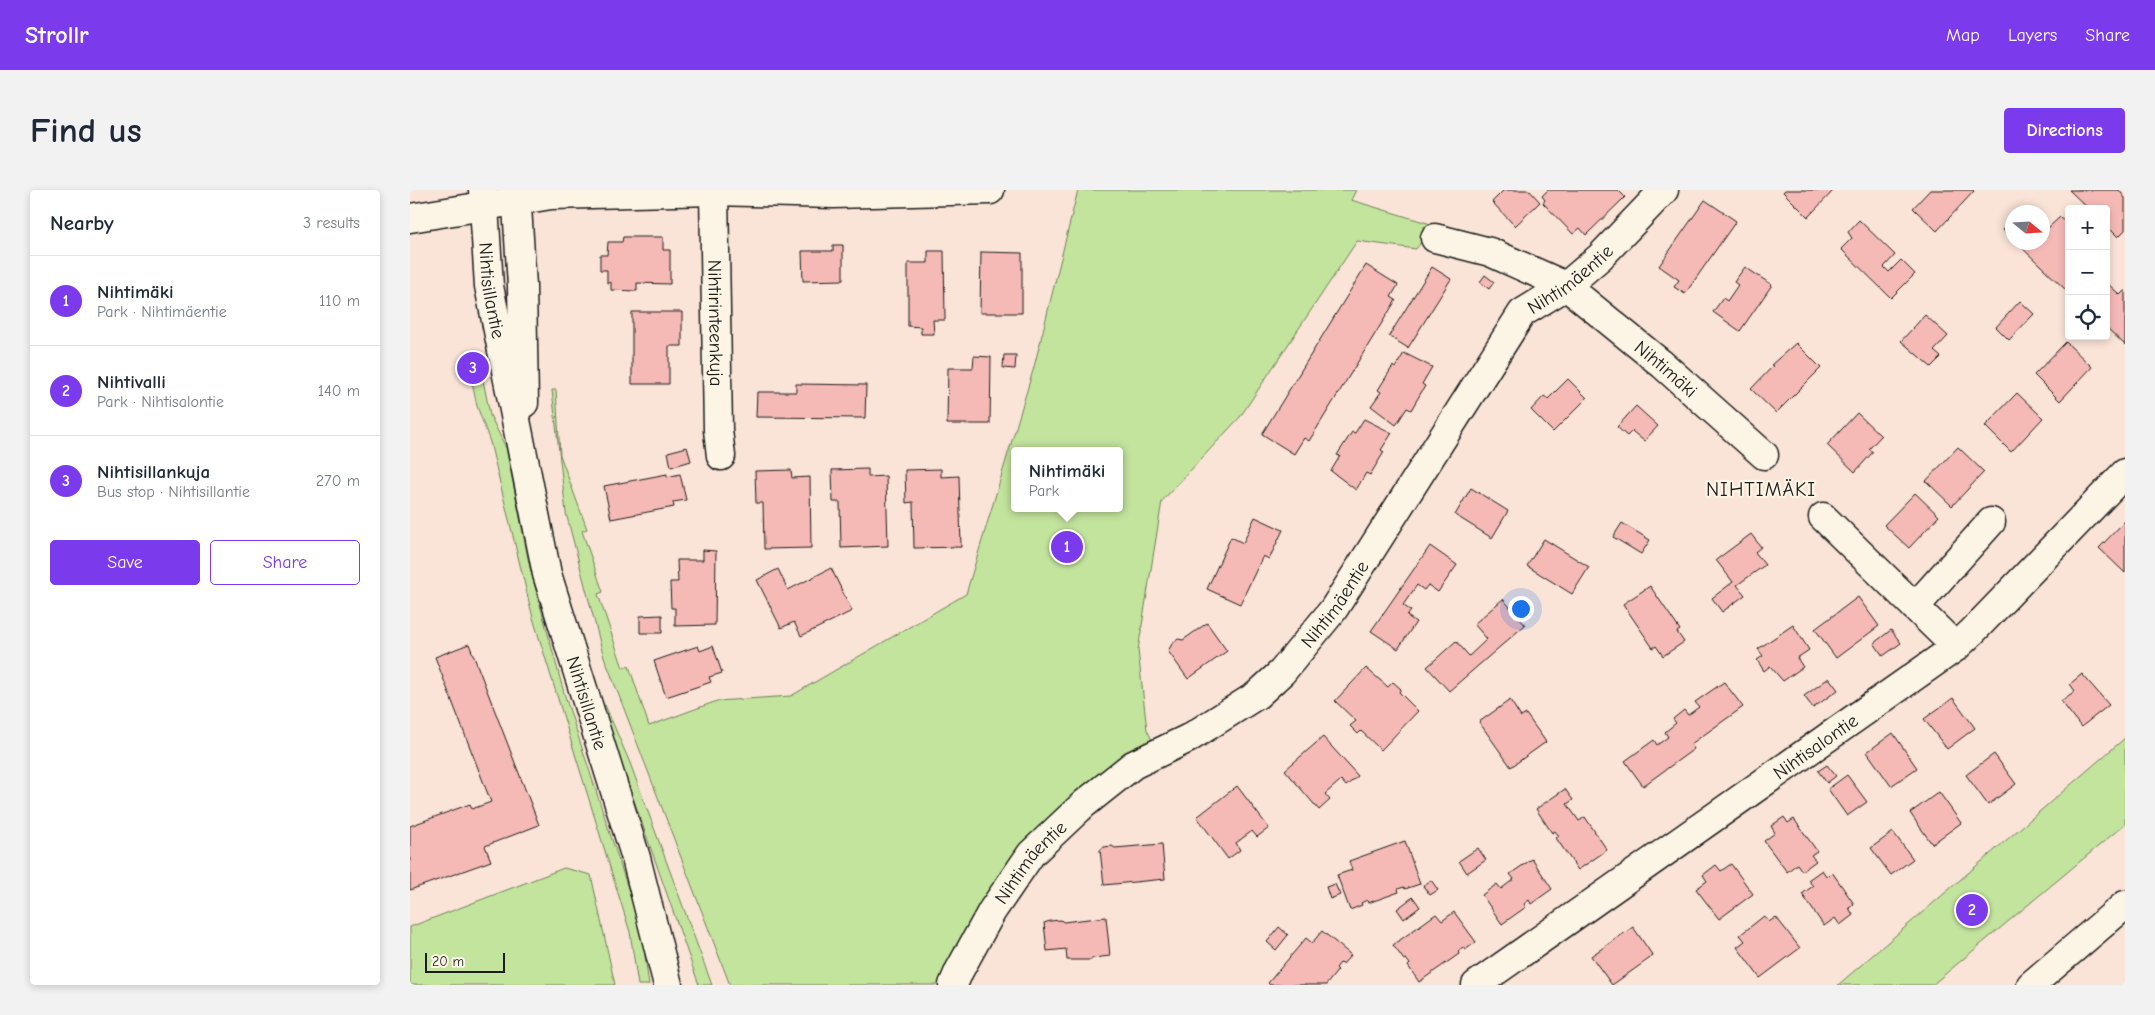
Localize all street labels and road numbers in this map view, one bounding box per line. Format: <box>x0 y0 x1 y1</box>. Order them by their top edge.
street label: Nihtimäentie <box>1524 240 1618 319</box>
street label: Nihtisillantie <box>474 242 509 341</box>
street label: Nihtirinteenkuja <box>703 259 727 387</box>
street label: Nihtimäki <box>1630 336 1702 402</box>
street label: Nihtimäentie <box>1297 557 1374 652</box>
street label: Nihtisillantie <box>561 654 611 753</box>
street label: Nihtisalontie <box>1769 710 1862 784</box>
street label: Nihtimäentie <box>990 816 1071 908</box>

